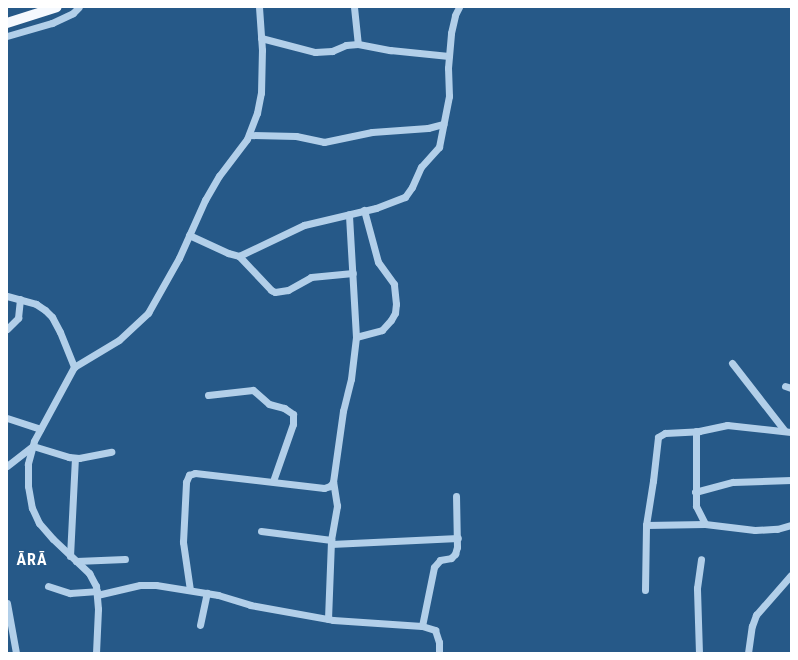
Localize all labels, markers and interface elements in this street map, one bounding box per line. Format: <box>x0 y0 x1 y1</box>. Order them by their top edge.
district label: ĀRĀ <box>17 550 47 570</box>

